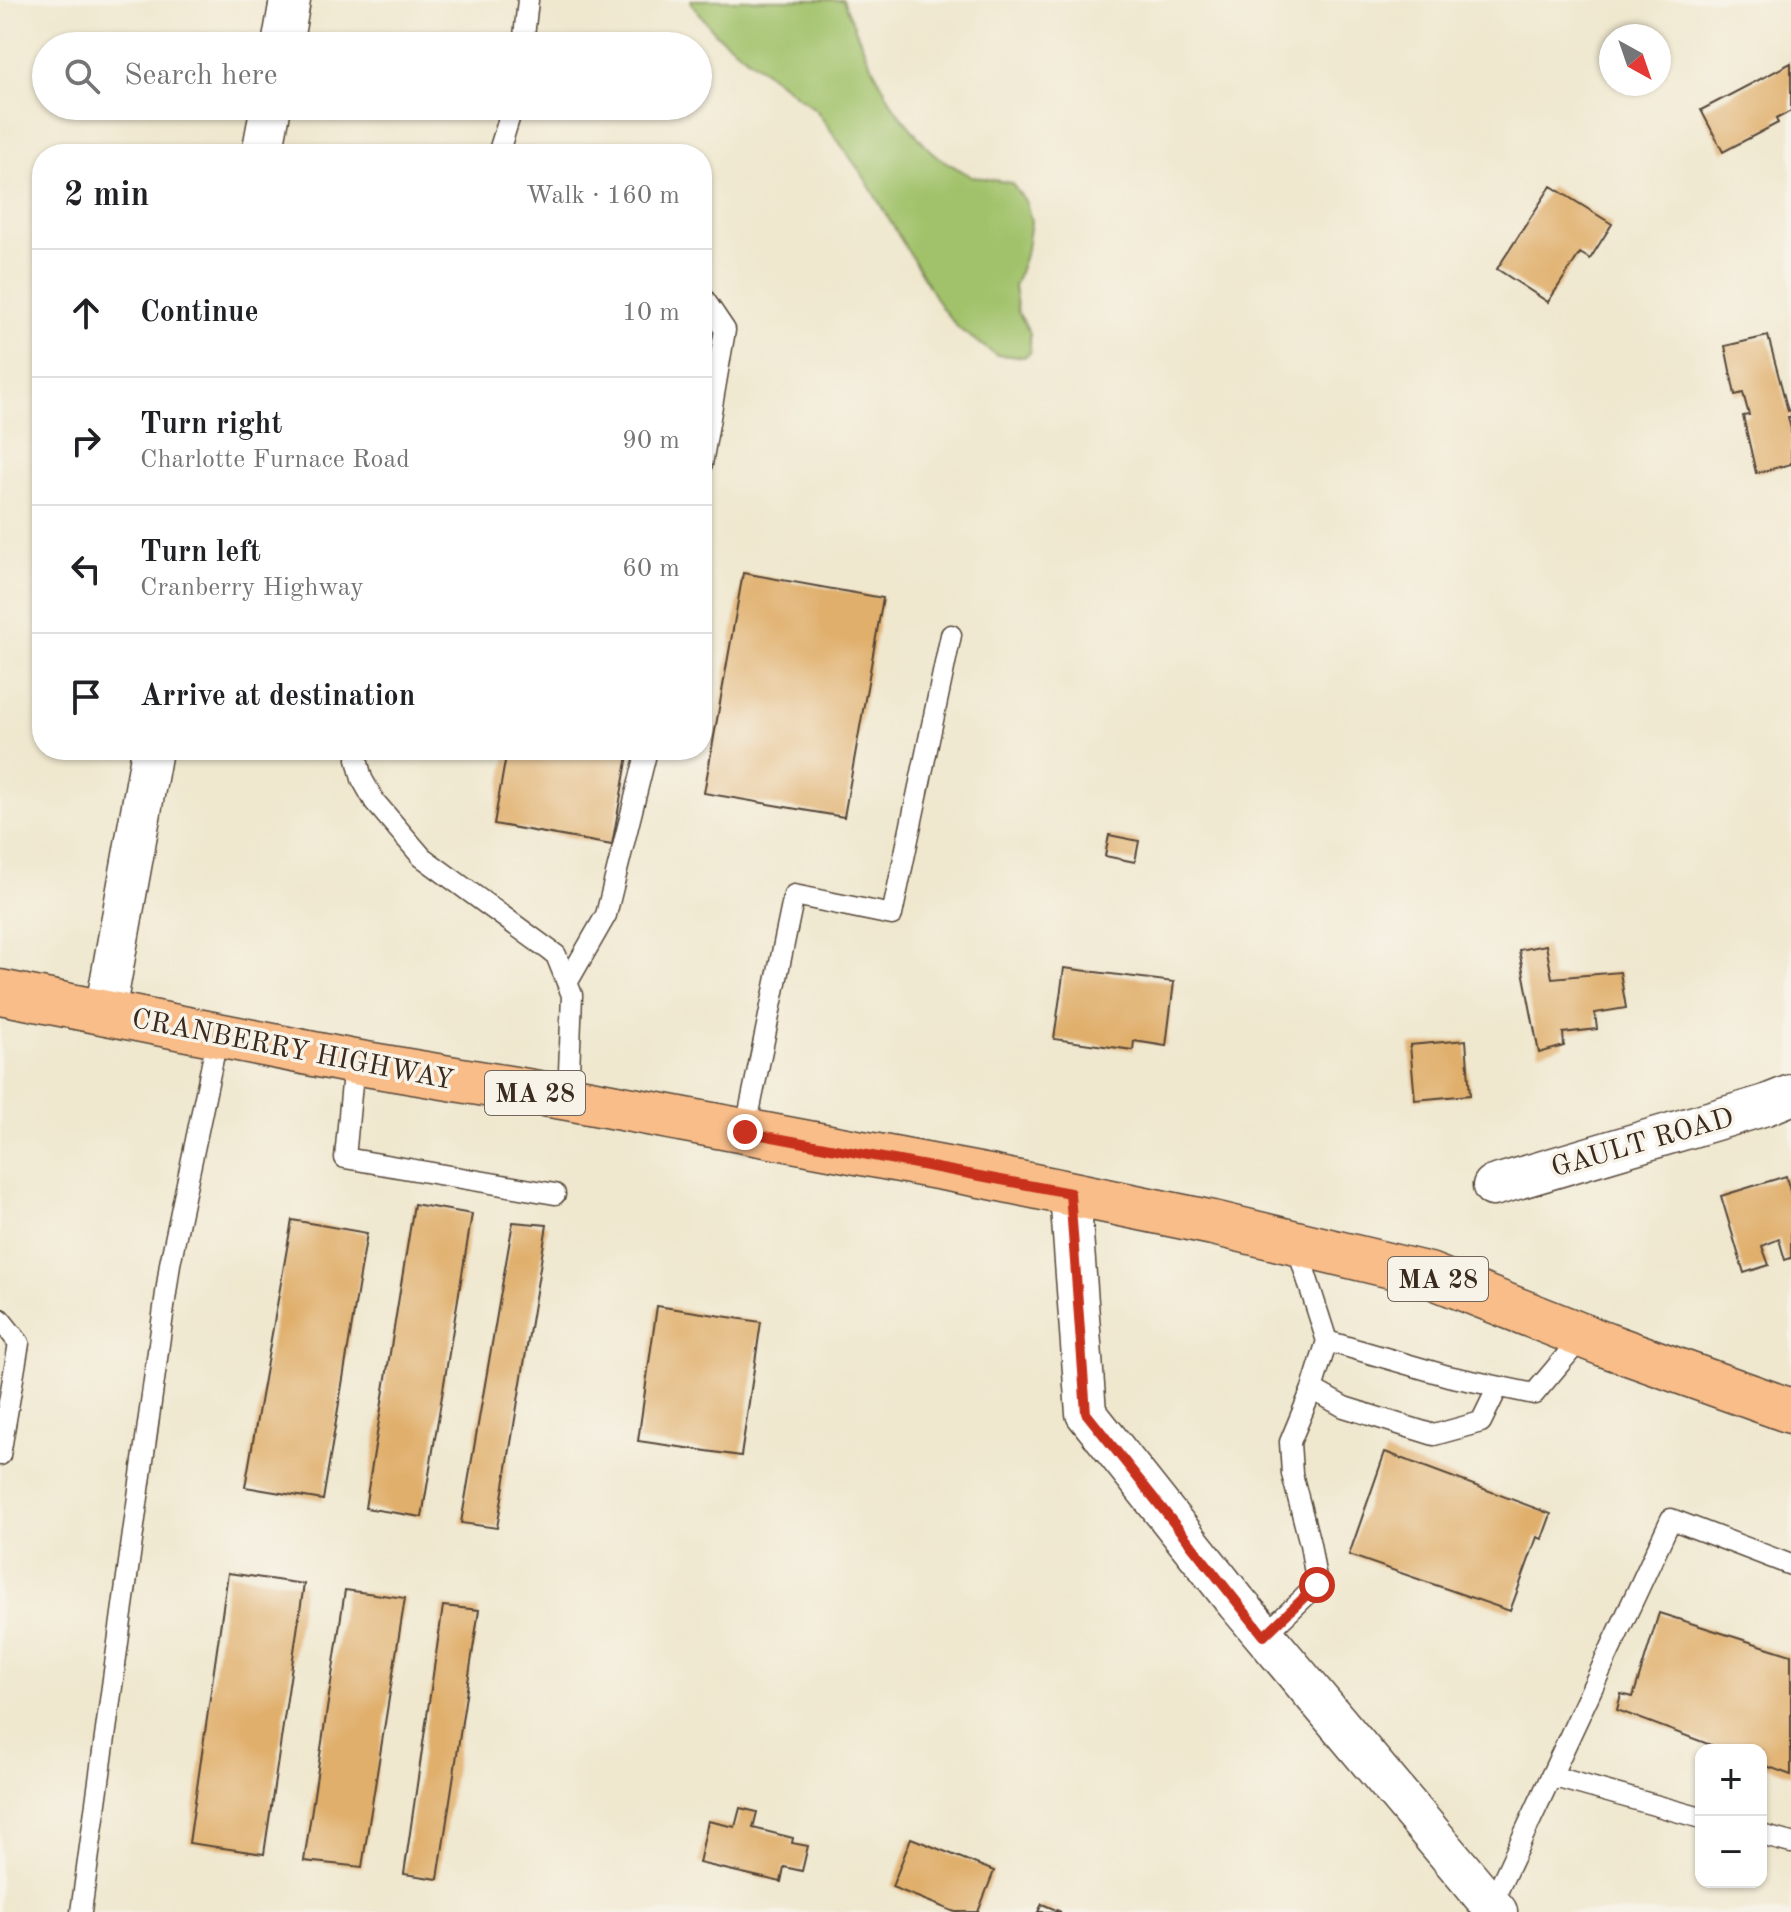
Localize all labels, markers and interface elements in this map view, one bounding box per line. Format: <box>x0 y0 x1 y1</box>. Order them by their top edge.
north arrow <box>1599 24 1671 96</box>
search box <box>32 32 712 120</box>
icon: search <box>60 54 104 98</box>
text: Search here <box>124 61 278 91</box>
text: 2 min <box>64 179 149 213</box>
text: Walk · 160 m <box>526 183 680 209</box>
icon: ahead <box>64 291 108 335</box>
text: Continue <box>140 298 259 328</box>
text: 10 m <box>622 300 680 326</box>
text: Turn right <box>140 410 282 440</box>
icon: right <box>64 419 108 463</box>
text: 90 m <box>622 428 680 454</box>
text: Charlotte Furnace Road <box>140 447 410 473</box>
text: Turn left <box>140 538 261 568</box>
icon: left <box>64 547 108 591</box>
text: 60 m <box>622 556 680 582</box>
text: Cranberry Highway <box>140 575 364 601</box>
icon: arrive <box>64 675 108 719</box>
text: Arrive at destination <box>140 682 415 712</box>
street label: CRANBERRY HIGHWAY <box>129 1006 456 1096</box>
road number: MA 28 <box>485 1071 585 1115</box>
street label: GAULT ROAD <box>1549 1105 1737 1183</box>
route end <box>727 1114 763 1150</box>
road number: MA 28 <box>1388 1257 1488 1301</box>
route start <box>1299 1567 1335 1603</box>
map controls <box>1695 1744 1767 1888</box>
button: + <box>1695 1744 1767 1816</box>
button: − <box>1695 1816 1767 1888</box>

